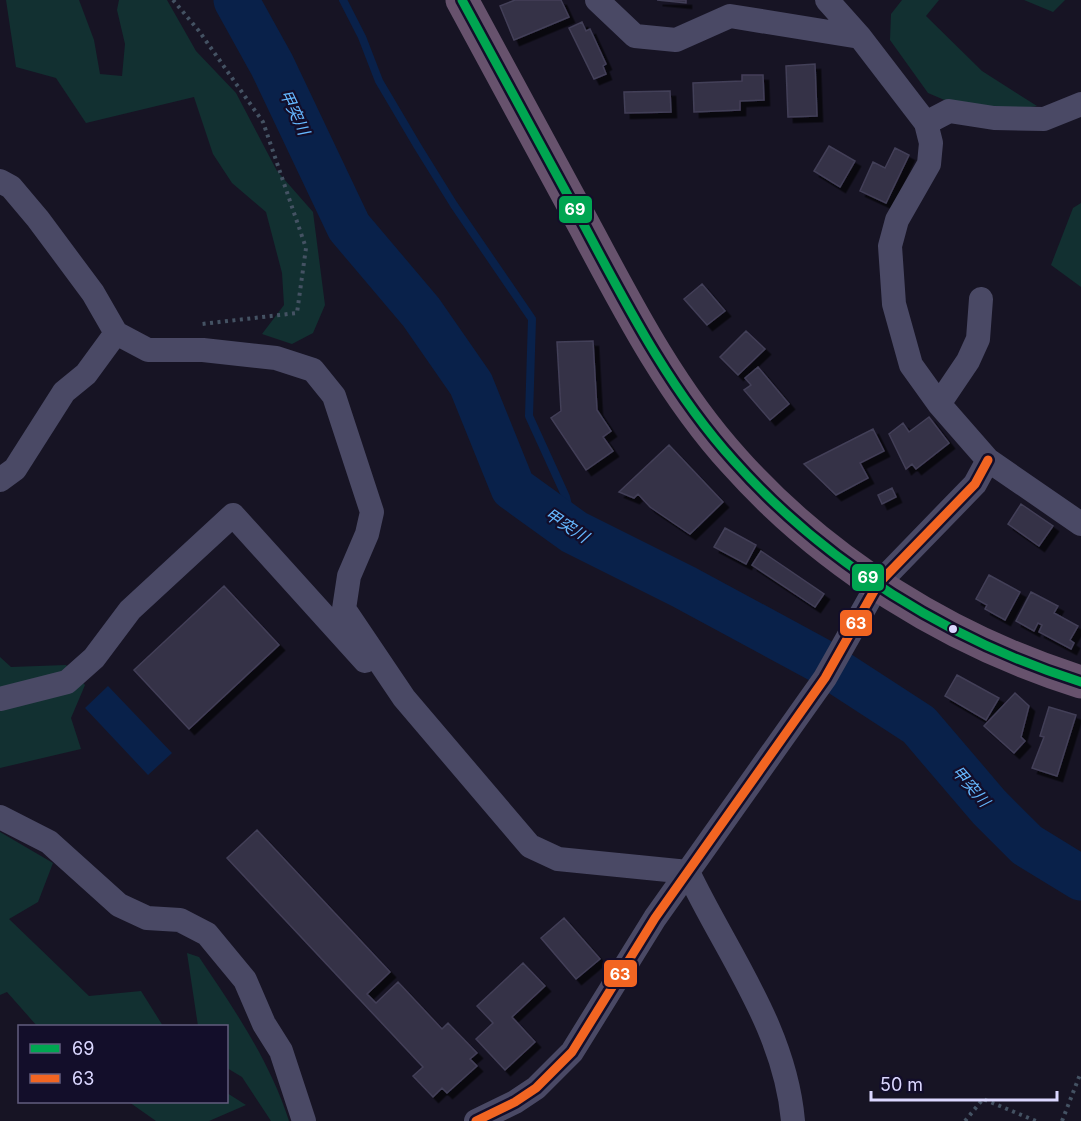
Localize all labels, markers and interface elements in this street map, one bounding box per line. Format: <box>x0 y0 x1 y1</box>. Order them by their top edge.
water label: 甲突川 <box>276 86 315 140</box>
line badge: 69 <box>558 195 593 224</box>
text: 69 <box>565 199 585 219</box>
water label: 甲突川 <box>541 504 594 548</box>
line badge: 69 <box>851 563 885 592</box>
text: 69 <box>858 567 878 587</box>
line badge: 63 <box>839 609 873 637</box>
text: 63 <box>846 613 866 633</box>
unlabelled marker <box>947 623 959 635</box>
water label: 甲突川 <box>948 761 996 812</box>
line badge: 63 <box>603 959 638 988</box>
text: 63 <box>610 964 630 984</box>
legend <box>18 1025 228 1103</box>
text: 69 <box>72 1038 94 1059</box>
scale bar <box>871 1064 1057 1102</box>
text: 63 <box>72 1068 94 1089</box>
text: 50 m <box>880 1074 923 1095</box>

